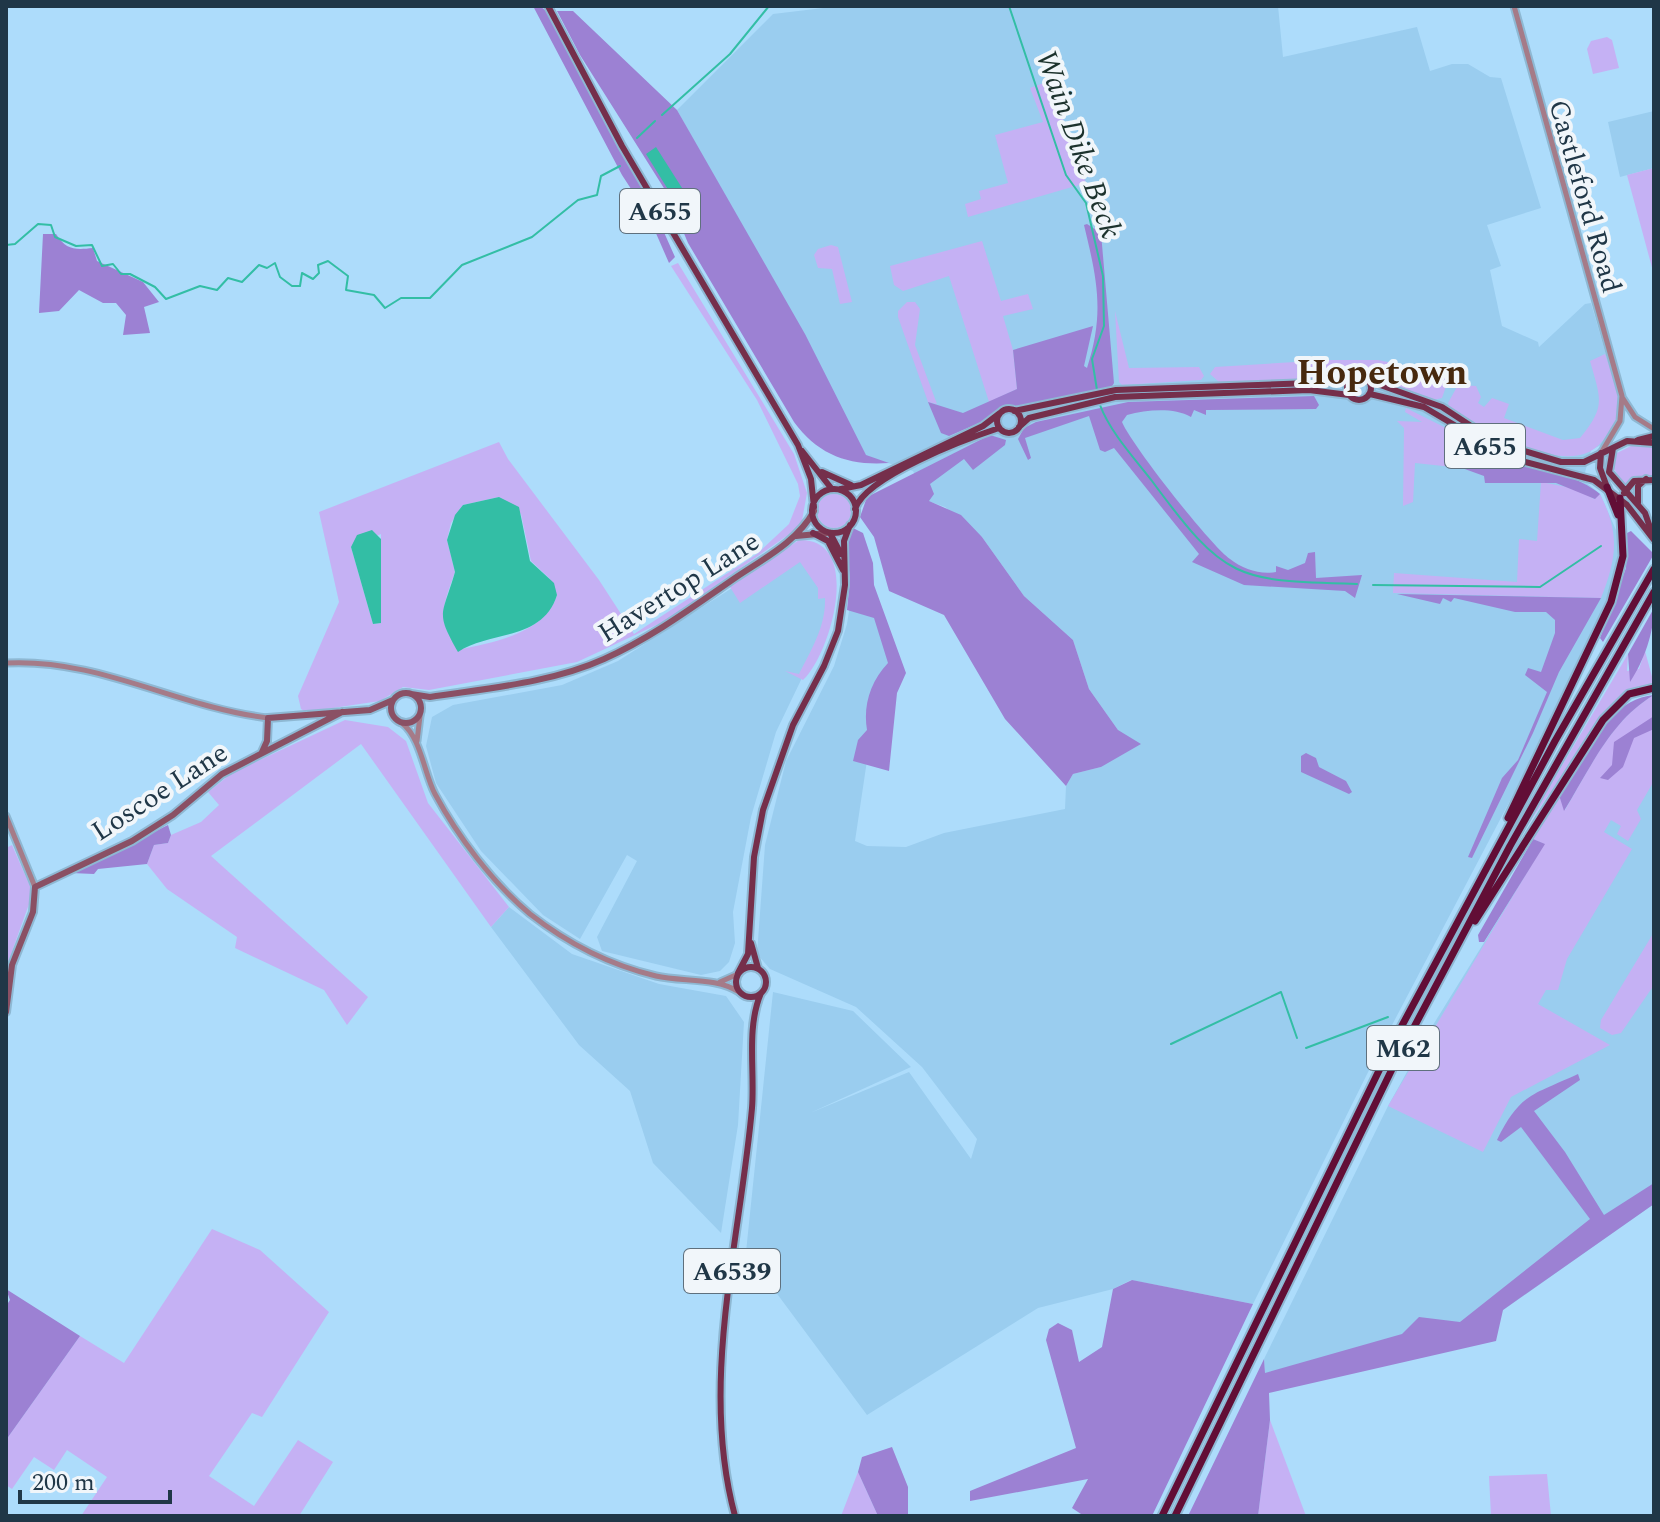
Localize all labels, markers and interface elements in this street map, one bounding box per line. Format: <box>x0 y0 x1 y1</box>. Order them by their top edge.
water label: Wain Dike Beck <box>1023 44 1133 245</box>
street label: Castleford Road <box>1536 95 1633 298</box>
road number: A655 <box>620 189 700 233</box>
district label: Hopetown <box>1296 346 1468 401</box>
road number: A655 <box>1445 424 1525 468</box>
street label: Havertop Lane <box>590 520 768 654</box>
street label: Loscoe Lane <box>83 732 237 853</box>
road number: M62 <box>1367 1026 1439 1070</box>
road number: A6539 <box>684 1249 780 1293</box>
scale bar <box>20 1454 170 1504</box>
text: 200 m <box>32 1465 95 1501</box>

